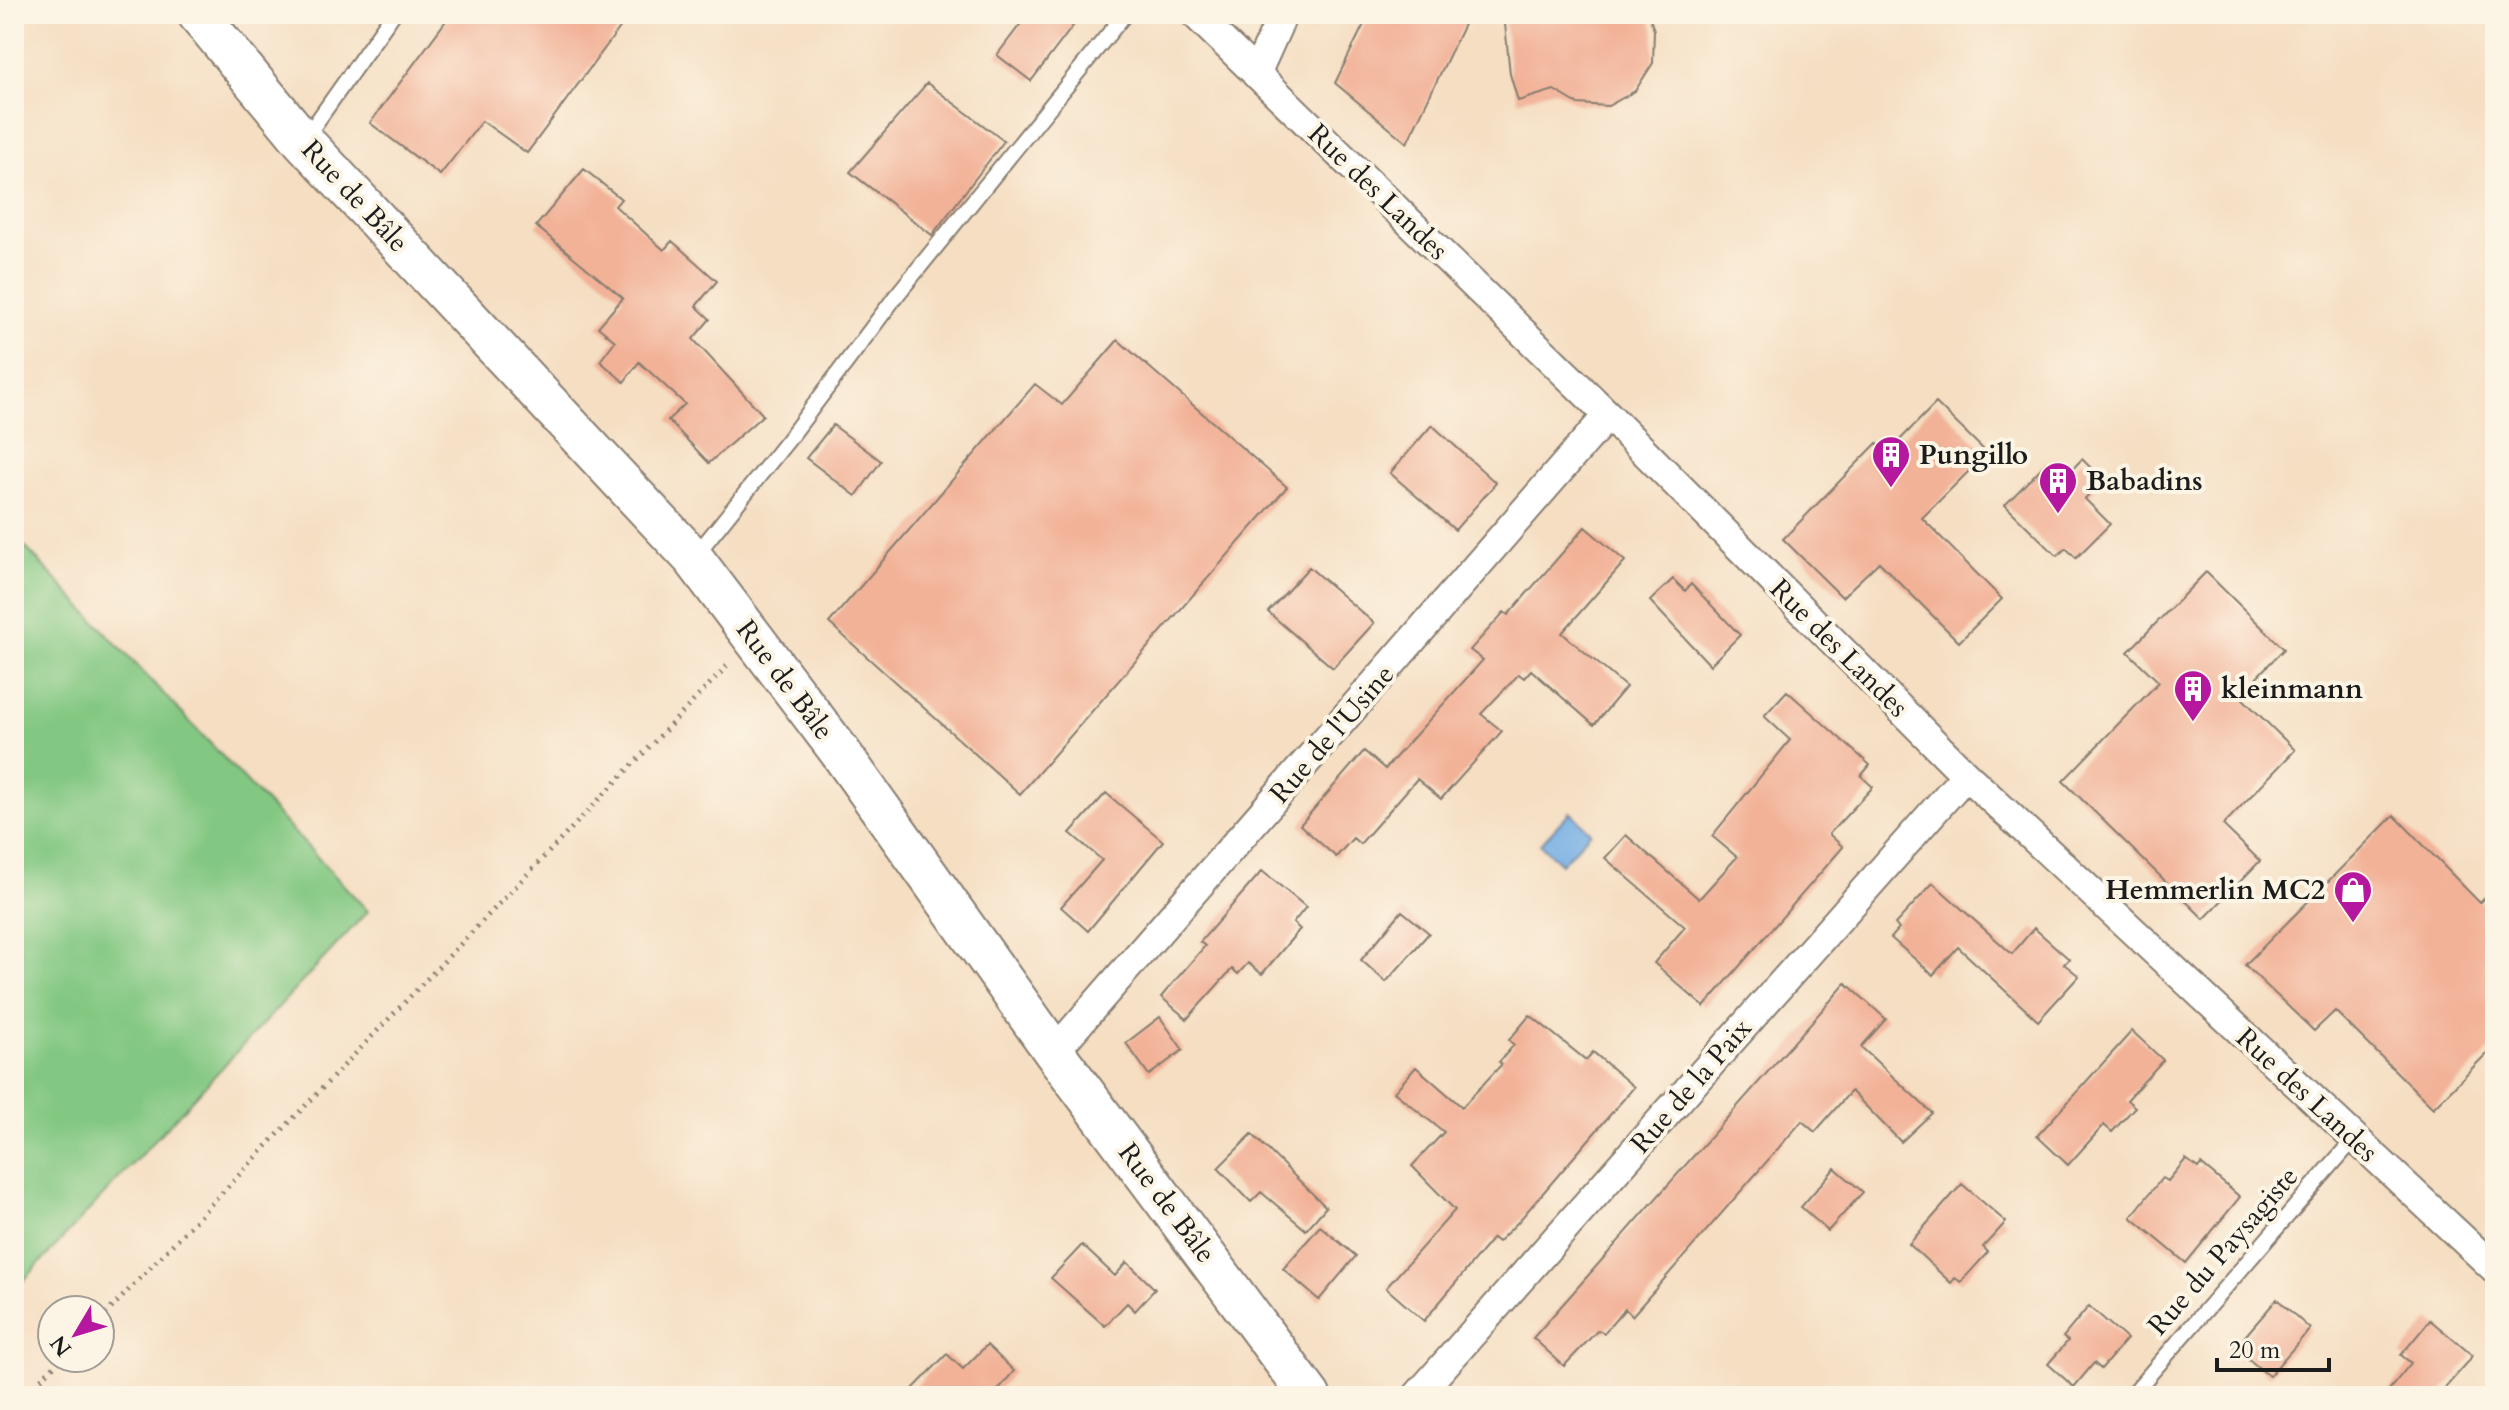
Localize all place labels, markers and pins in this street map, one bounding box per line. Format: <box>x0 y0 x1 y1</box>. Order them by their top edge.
building icon: Pungillo <box>1870 434 1912 489</box>
place label: Pungillo <box>1919 436 2028 474</box>
building icon: Babadins <box>2037 460 2079 515</box>
place label: Babadins <box>2086 462 2203 500</box>
building icon: kleinmann <box>2172 668 2214 723</box>
place label: kleinmann <box>2221 670 2363 708</box>
shop icon: Hemmerlin MC2 <box>2332 869 2374 924</box>
place label: Hemmerlin MC2 <box>2105 871 2325 909</box>

